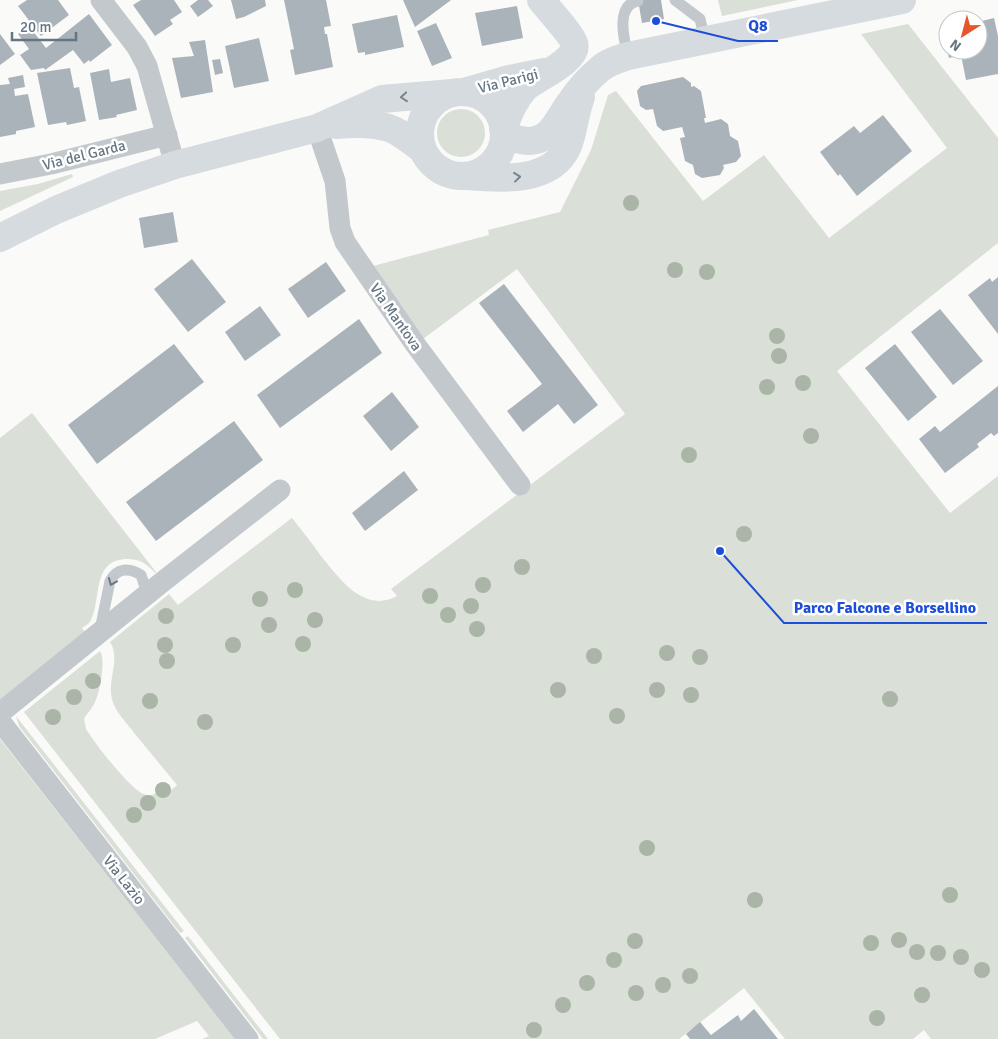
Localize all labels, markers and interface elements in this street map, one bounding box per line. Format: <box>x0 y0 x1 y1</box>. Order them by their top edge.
scale bar <box>12 10 76 42</box>
callout: Q8 <box>738 10 778 41</box>
north arrow <box>938 10 988 60</box>
text: Q8 <box>748 16 768 36</box>
text: 20 m <box>20 18 51 36</box>
text: N <box>947 35 965 55</box>
street label: Via Parigi <box>476 65 540 97</box>
one-way arrow <box>400 92 408 103</box>
street label: Via del Garda <box>41 136 127 174</box>
one-way arrow <box>513 171 521 182</box>
street label: Via Mantova <box>366 280 426 354</box>
one-way arrow <box>107 577 118 586</box>
callout: Parco Falcone e Borsellino <box>784 592 987 623</box>
text: Parco Falcone e Borsellino <box>794 598 976 618</box>
street label: Via Lazio <box>99 852 149 908</box>

